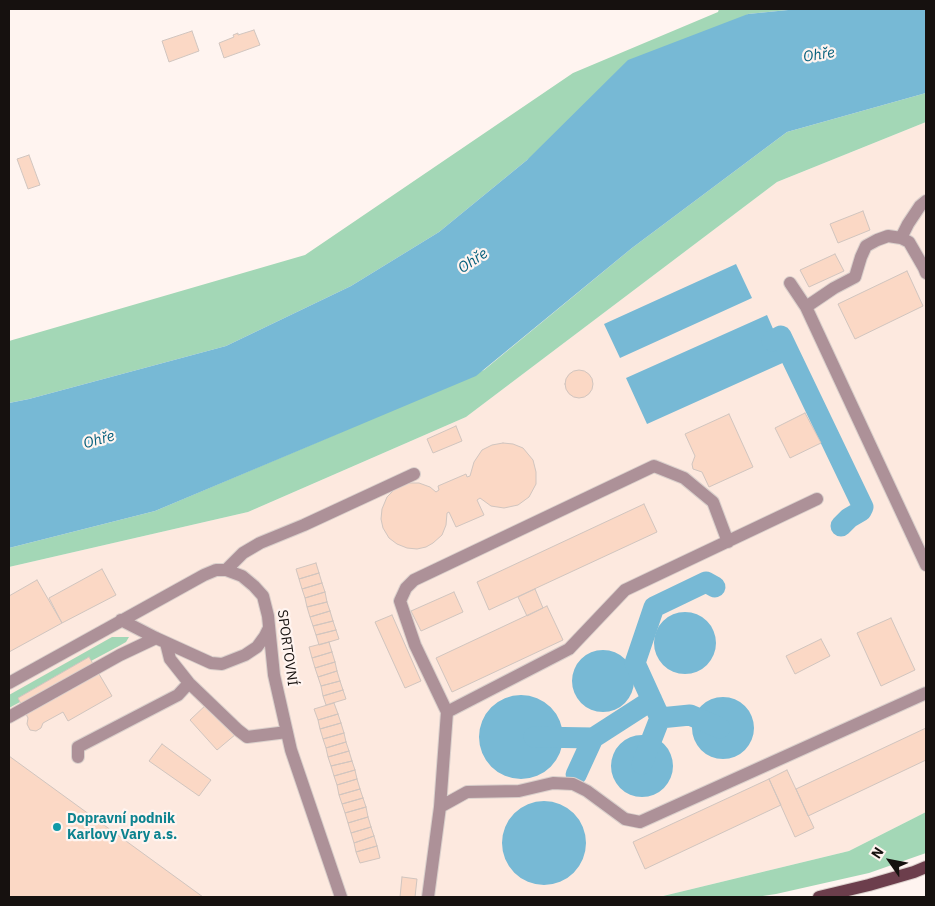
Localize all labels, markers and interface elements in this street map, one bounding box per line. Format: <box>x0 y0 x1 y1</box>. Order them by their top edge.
water label: Ohře <box>802 44 836 66</box>
water label: Ohře <box>455 245 491 277</box>
water label: Ohře <box>81 427 117 453</box>
street label: SPORTOVNÍ <box>273 609 301 687</box>
place label: Dopravní podnik Karlovy Vary a.s. <box>67 811 177 844</box>
marker: Dopravní podnik Karlovy Vary a.s. <box>51 821 63 833</box>
north arrow <box>865 836 915 886</box>
text: N <box>867 844 888 862</box>

